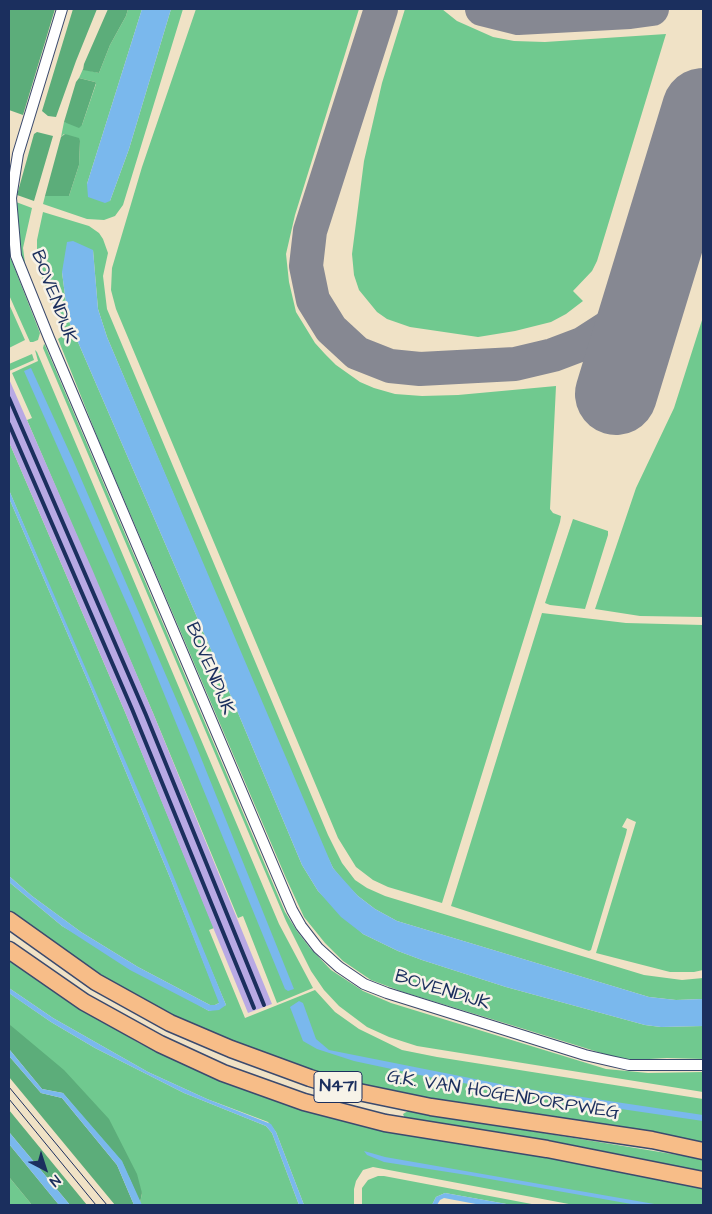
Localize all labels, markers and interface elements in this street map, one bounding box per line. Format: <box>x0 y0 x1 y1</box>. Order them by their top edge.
street label: BOVENDIJK <box>25 247 81 347</box>
street label: BOVENDIJK <box>179 619 239 719</box>
street label: BOVENDIJK <box>392 966 492 1016</box>
street label: G.K. VAN HOGENDORPWEG <box>385 1066 621 1126</box>
road number: N471 <box>314 1072 362 1102</box>
north arrow <box>20 1144 70 1194</box>
text: N <box>45 1170 64 1191</box>

